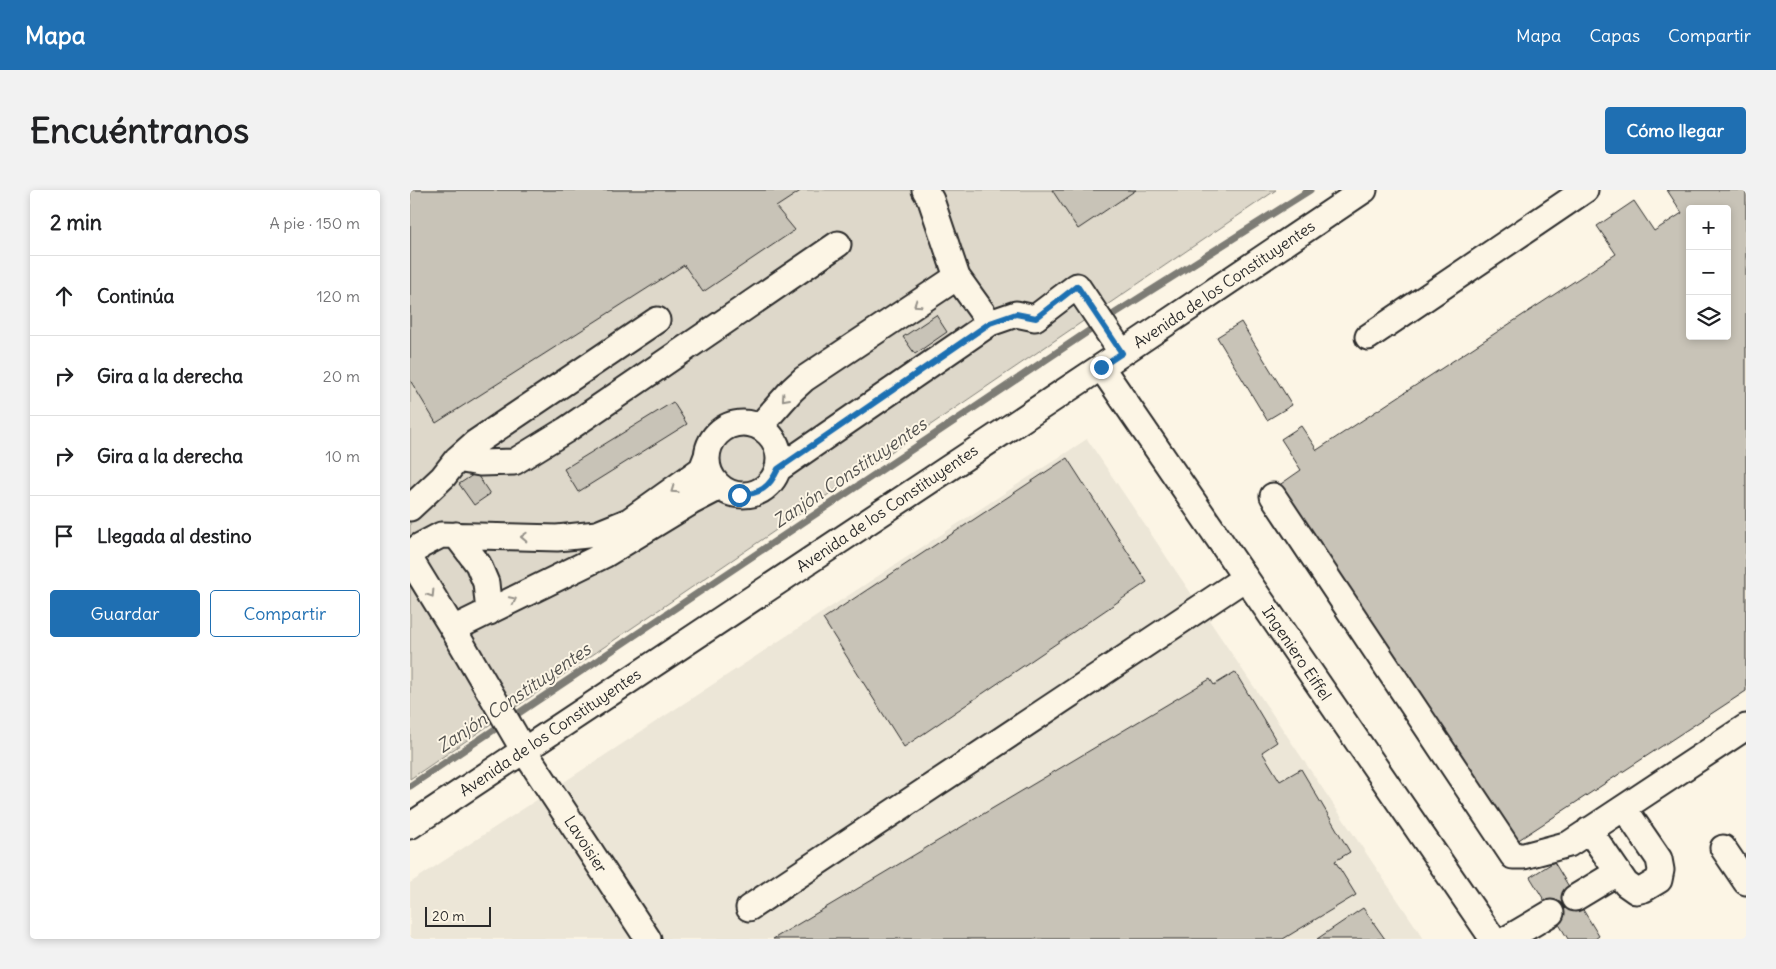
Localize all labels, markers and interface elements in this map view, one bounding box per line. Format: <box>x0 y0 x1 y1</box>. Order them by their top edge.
text: Mapa <box>25 20 85 50</box>
text: Mapa <box>1516 24 1561 47</box>
text: Capas <box>1589 24 1640 47</box>
text: Compartir <box>1668 24 1751 47</box>
button: Cómo llegar <box>1605 107 1746 154</box>
text: Encuéntranos <box>30 108 249 152</box>
map controls <box>1686 205 1731 340</box>
button: + <box>1686 205 1731 250</box>
text: 2 min <box>50 209 102 236</box>
text: A pie · 150 m <box>270 213 360 233</box>
street label: Avenida de los Constituyentes <box>1129 216 1319 352</box>
button: − <box>1686 250 1731 295</box>
icon: ahead <box>50 282 78 310</box>
text: Continúa <box>97 284 174 308</box>
text: 120 m <box>317 286 360 306</box>
button: layers <box>1686 295 1731 340</box>
one-way arrow <box>913 297 922 307</box>
route end <box>1090 356 1113 379</box>
icon: right <box>50 362 78 390</box>
text: Gira a la derecha <box>97 364 243 388</box>
text: 20 m <box>323 366 360 386</box>
one-way arrow <box>782 392 791 401</box>
water label: Zanjón Constituyentes <box>769 412 932 533</box>
street label: Avenida de los Constituyentes <box>792 440 982 576</box>
icon: right <box>50 442 78 470</box>
text: Gira a la derecha <box>97 444 243 468</box>
text: 10 m <box>325 446 360 466</box>
one-way arrow <box>670 484 680 493</box>
route start <box>728 484 751 507</box>
icon: arrive <box>50 522 78 550</box>
text: Llegada al destino <box>97 524 252 548</box>
one-way arrow <box>520 532 528 542</box>
one-way arrow <box>425 589 435 598</box>
button: Guardar <box>50 590 200 637</box>
button: Compartir <box>210 590 360 637</box>
one-way arrow <box>507 596 516 606</box>
street label: Ingeniero Eiffel <box>1258 602 1336 704</box>
water label: Zanjón Constituyentes <box>433 637 596 758</box>
street label: Avenida de los Constituyentes <box>455 664 645 800</box>
street label: Lavoisier <box>560 812 612 877</box>
scale bar <box>425 904 491 927</box>
text: 20 m <box>432 907 465 925</box>

